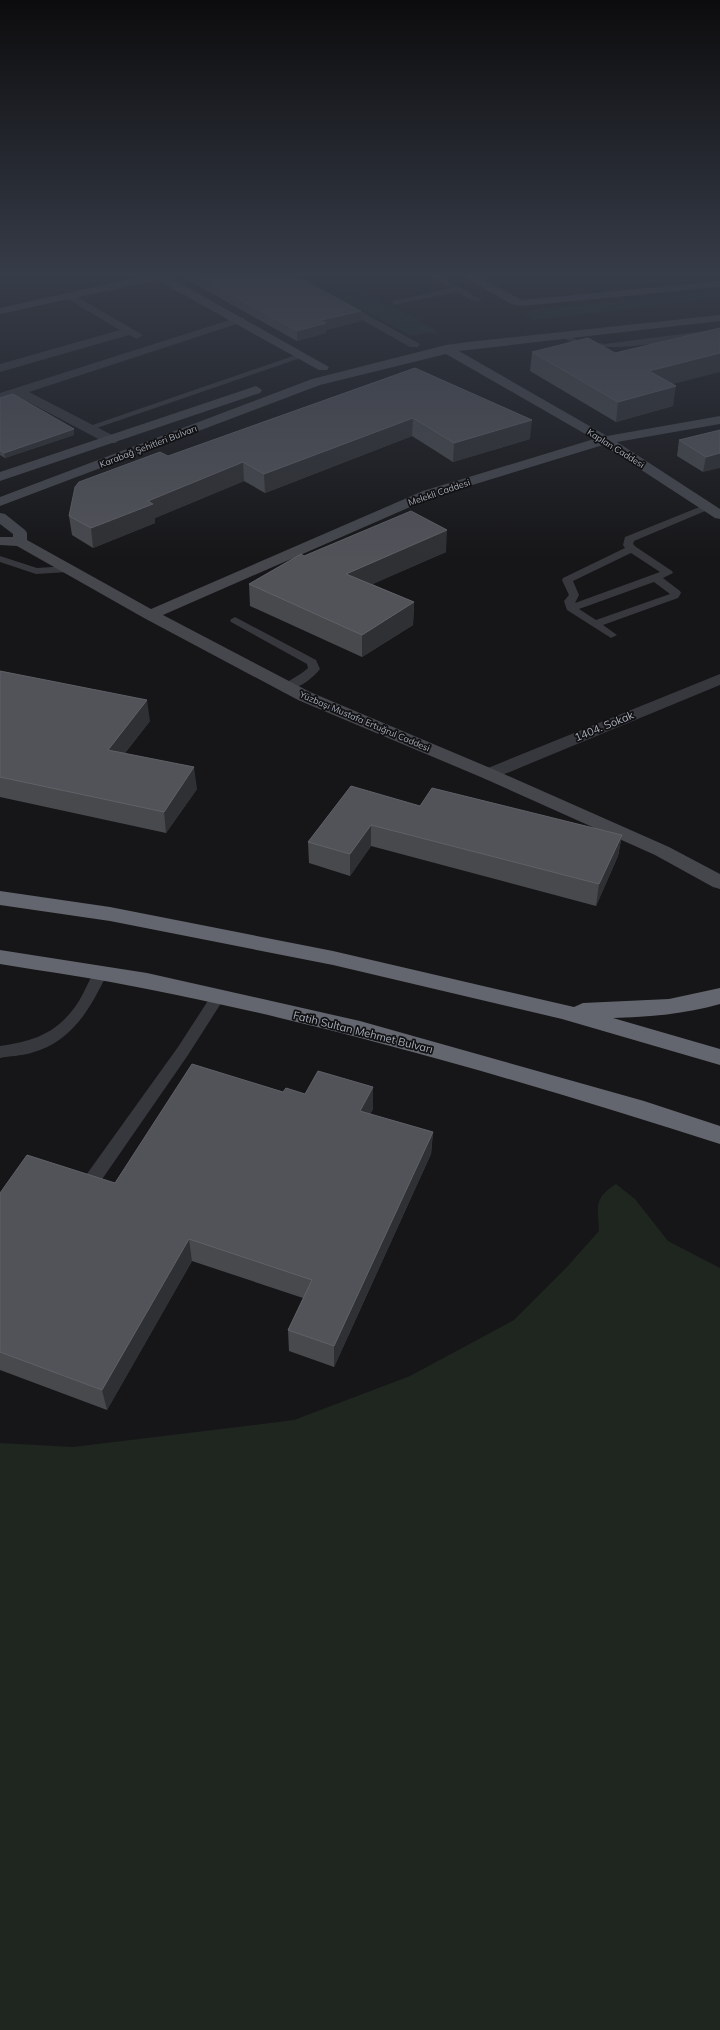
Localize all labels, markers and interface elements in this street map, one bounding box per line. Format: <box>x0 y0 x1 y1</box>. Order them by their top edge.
street label: Karabağ Şehitleri Bulvarı <box>98 422 198 470</box>
street label: Kaplan Caddesi <box>585 426 647 470</box>
street label: Melekli Caddesi <box>407 476 471 508</box>
street label: Yüzbaşı Mustafa Ertuğrul Caddesi <box>297 688 432 753</box>
street label: 1404. Sokak <box>572 708 636 744</box>
street label: Fatih Sultan Mehmet Bulvarı <box>292 1008 434 1056</box>

